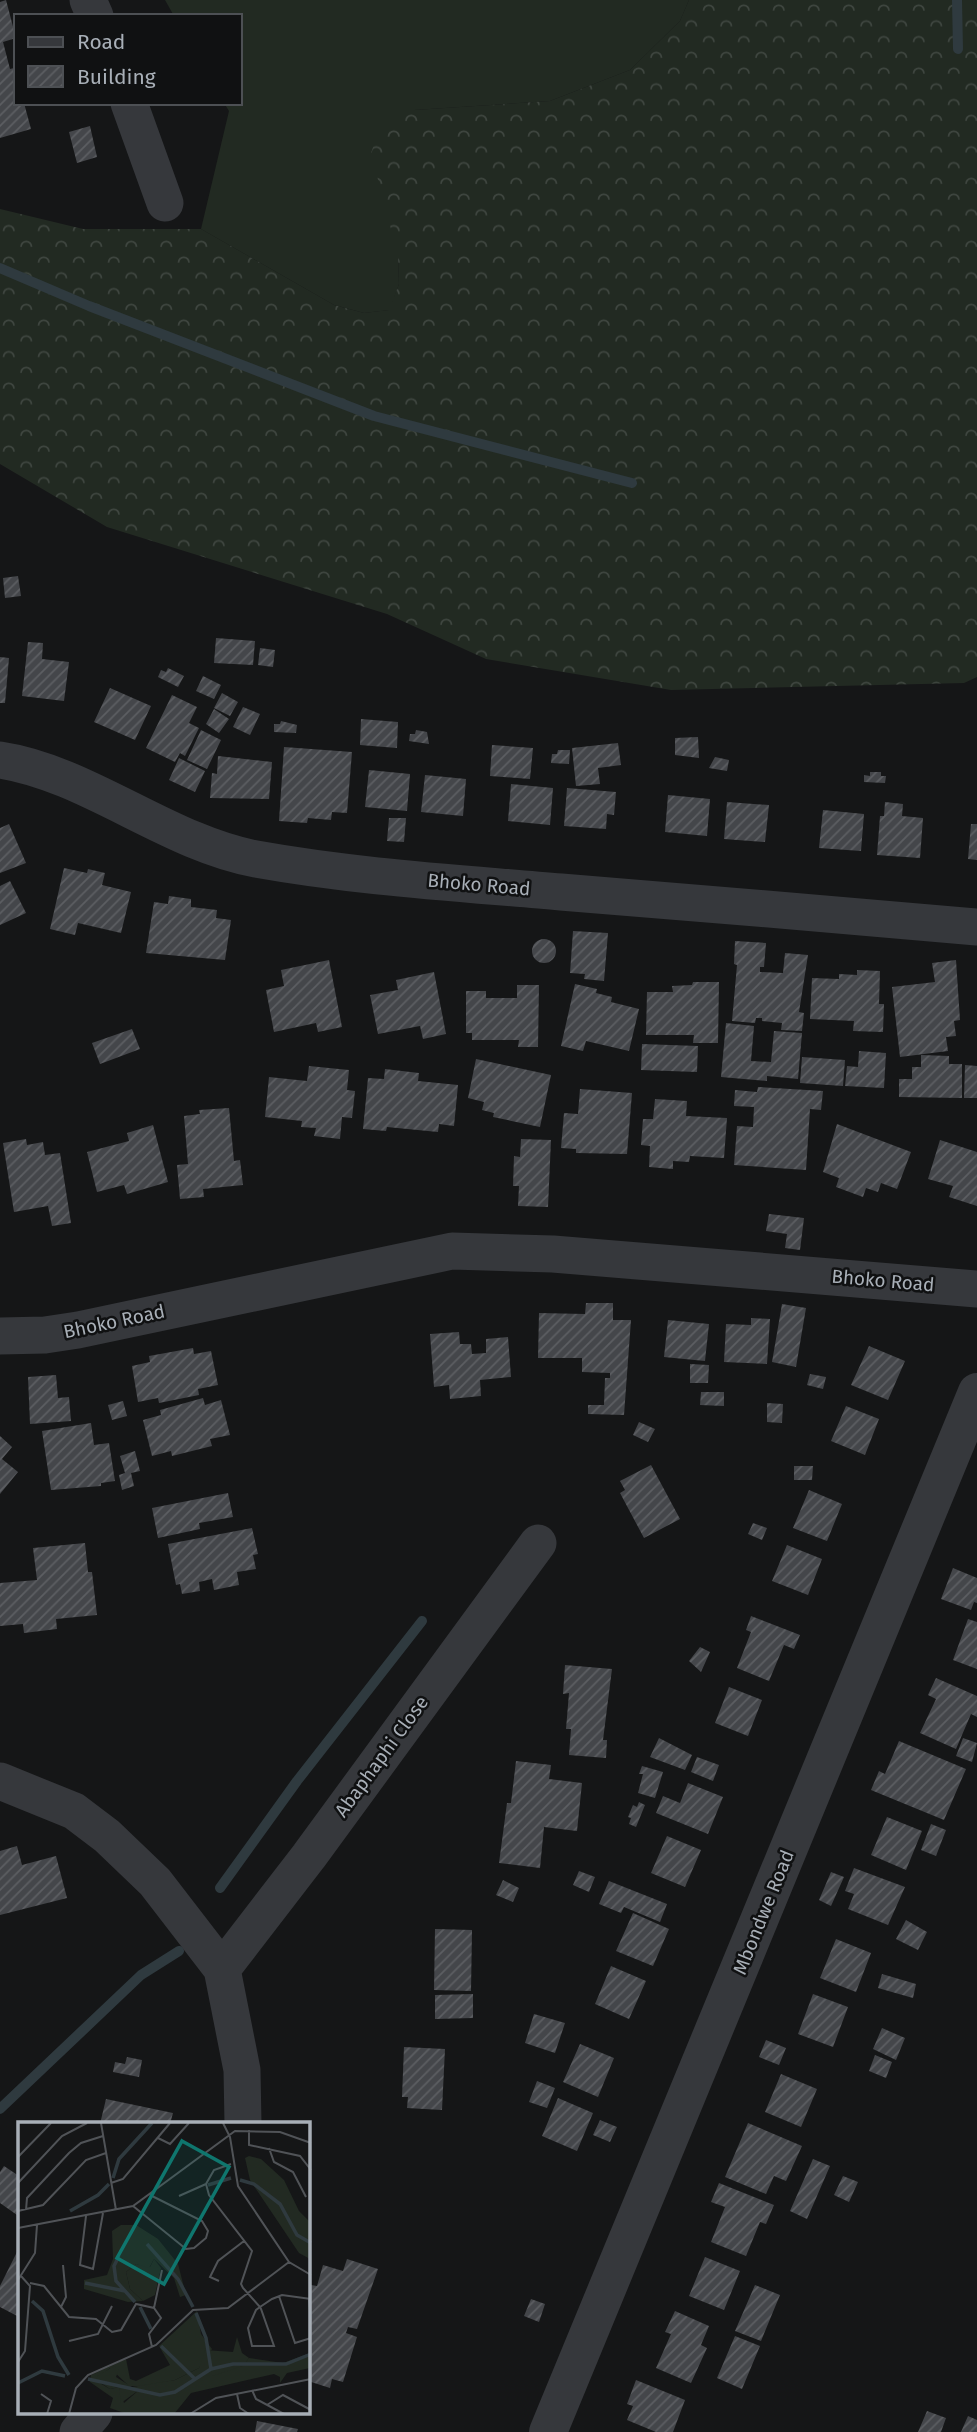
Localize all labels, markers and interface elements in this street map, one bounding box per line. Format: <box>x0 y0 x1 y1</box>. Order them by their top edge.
legend <box>14 14 242 105</box>
text: Road <box>77 29 125 55</box>
text: Building <box>77 64 156 90</box>
street label: Bhoko Road <box>427 869 531 900</box>
street label: Bhoko Road <box>831 1265 935 1296</box>
street label: Bhoko Road <box>61 1300 167 1343</box>
street label: Abaphaphi Close <box>330 1691 433 1821</box>
street label: Mbondwe Road <box>728 1846 799 1978</box>
inset map <box>18 2122 310 2414</box>

